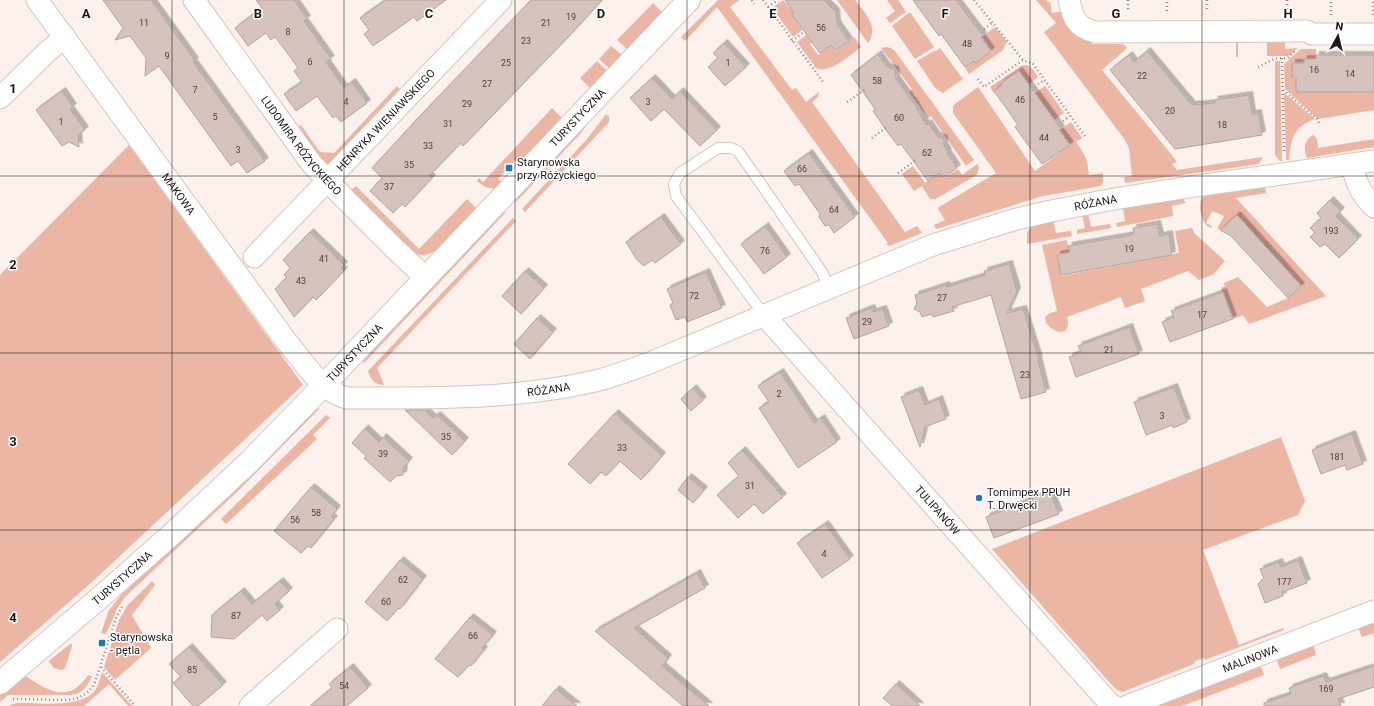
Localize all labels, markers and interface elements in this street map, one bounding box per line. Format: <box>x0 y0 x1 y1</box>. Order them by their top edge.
text: A <box>82 6 91 21</box>
text: B <box>254 6 262 21</box>
text: C <box>425 6 434 21</box>
text: D <box>597 6 605 21</box>
text: E <box>769 6 777 21</box>
text: F <box>941 6 949 21</box>
text: G <box>1112 6 1121 21</box>
text: H <box>1283 6 1293 21</box>
house number: 19 <box>566 12 576 22</box>
north arrow <box>1318 16 1358 56</box>
house number: 11 <box>139 18 149 28</box>
house number: 21 <box>541 18 551 28</box>
text: N <box>1335 20 1344 34</box>
house number: 56 <box>816 23 826 33</box>
house number: 8 <box>285 27 291 37</box>
house number: 23 <box>521 36 531 46</box>
house number: 48 <box>962 39 972 49</box>
house number: 9 <box>164 51 170 61</box>
house number: 6 <box>307 57 313 67</box>
house number: 25 <box>501 58 511 68</box>
house number: 1 <box>725 58 731 68</box>
house number: 16 <box>1309 65 1319 75</box>
street label: HENRYKA WIENIAWSKIEGO <box>334 67 438 174</box>
house number: 14 <box>1345 69 1355 79</box>
house number: 22 <box>1137 71 1147 81</box>
house number: 58 <box>872 76 882 86</box>
house number: 27 <box>482 79 492 89</box>
text: 1 <box>9 81 17 96</box>
house number: 7 <box>192 85 198 95</box>
street label: TURYSTYCZNA <box>547 86 609 150</box>
street label: LUDOMIRA RÓŻYCKIEGO <box>258 94 344 198</box>
house number: 46 <box>1015 95 1025 105</box>
house number: 4 <box>343 97 349 107</box>
house number: 3 <box>645 97 651 107</box>
house number: 29 <box>462 99 472 109</box>
house number: 20 <box>1165 106 1175 116</box>
house number: 5 <box>212 112 218 122</box>
house number: 60 <box>894 113 904 123</box>
house number: 1 <box>58 117 64 127</box>
house number: 31 <box>443 119 453 129</box>
house number: 18 <box>1217 120 1227 130</box>
house number: 44 <box>1039 133 1049 143</box>
house number: 33 <box>423 141 433 151</box>
house number: 3 <box>235 145 241 155</box>
house number: 62 <box>922 148 932 158</box>
place label: Starynowska przy Różyckiego <box>517 156 596 182</box>
house number: 35 <box>404 160 414 170</box>
marker: Starynowska przy Różyckiego <box>504 163 514 173</box>
house number: 66 <box>797 164 807 174</box>
street label: MAKOWA <box>159 171 198 218</box>
house number: 37 <box>384 182 394 192</box>
street label: RÓŻANA <box>1073 192 1119 213</box>
house number: 64 <box>829 205 839 215</box>
house number: 193 <box>1323 226 1339 236</box>
house number: 19 <box>1124 244 1134 254</box>
house number: 76 <box>760 246 770 256</box>
house number: 41 <box>319 254 329 264</box>
text: 2 <box>9 257 17 272</box>
house number: 43 <box>296 276 306 286</box>
house number: 72 <box>689 291 699 301</box>
house number: 27 <box>937 293 947 303</box>
house number: 17 <box>1197 310 1207 320</box>
house number: 29 <box>862 317 872 327</box>
street label: TURYSTYCZNA <box>324 321 386 385</box>
house number: 21 <box>1104 345 1114 355</box>
house number: 23 <box>1020 370 1030 380</box>
street label: RÓŻANA <box>526 380 572 399</box>
house number: 2 <box>776 389 782 399</box>
house number: 3 <box>1159 411 1165 421</box>
house number: 35 <box>441 432 451 442</box>
text: 3 <box>9 434 17 449</box>
house number: 33 <box>617 443 627 453</box>
house number: 39 <box>378 449 388 459</box>
house number: 181 <box>1329 452 1345 462</box>
house number: 31 <box>745 481 755 491</box>
street label: TULIPANÓW <box>912 483 962 538</box>
place label: Tomimpex PPUH T. Drwęcki <box>987 486 1070 512</box>
marker: Tomimpex PPUH T. Drwęcki <box>974 493 984 503</box>
house number: 58 <box>311 508 321 518</box>
house number: 56 <box>290 515 300 525</box>
street label: TURYSTYCZNA <box>90 548 156 608</box>
house number: 4 <box>821 549 827 559</box>
house number: 62 <box>398 575 408 585</box>
house number: 177 <box>1276 577 1292 587</box>
house number: 60 <box>381 597 391 607</box>
text: 4 <box>9 610 17 625</box>
house number: 87 <box>231 611 241 621</box>
place label: Starynowska - pętla <box>110 631 173 657</box>
house number: 66 <box>468 631 478 641</box>
marker: Starynowska - pętla <box>97 638 107 648</box>
street label: MALINOWA <box>1221 642 1281 676</box>
house number: 85 <box>187 665 197 675</box>
house number: 54 <box>339 681 349 691</box>
house number: 169 <box>1318 684 1334 694</box>

